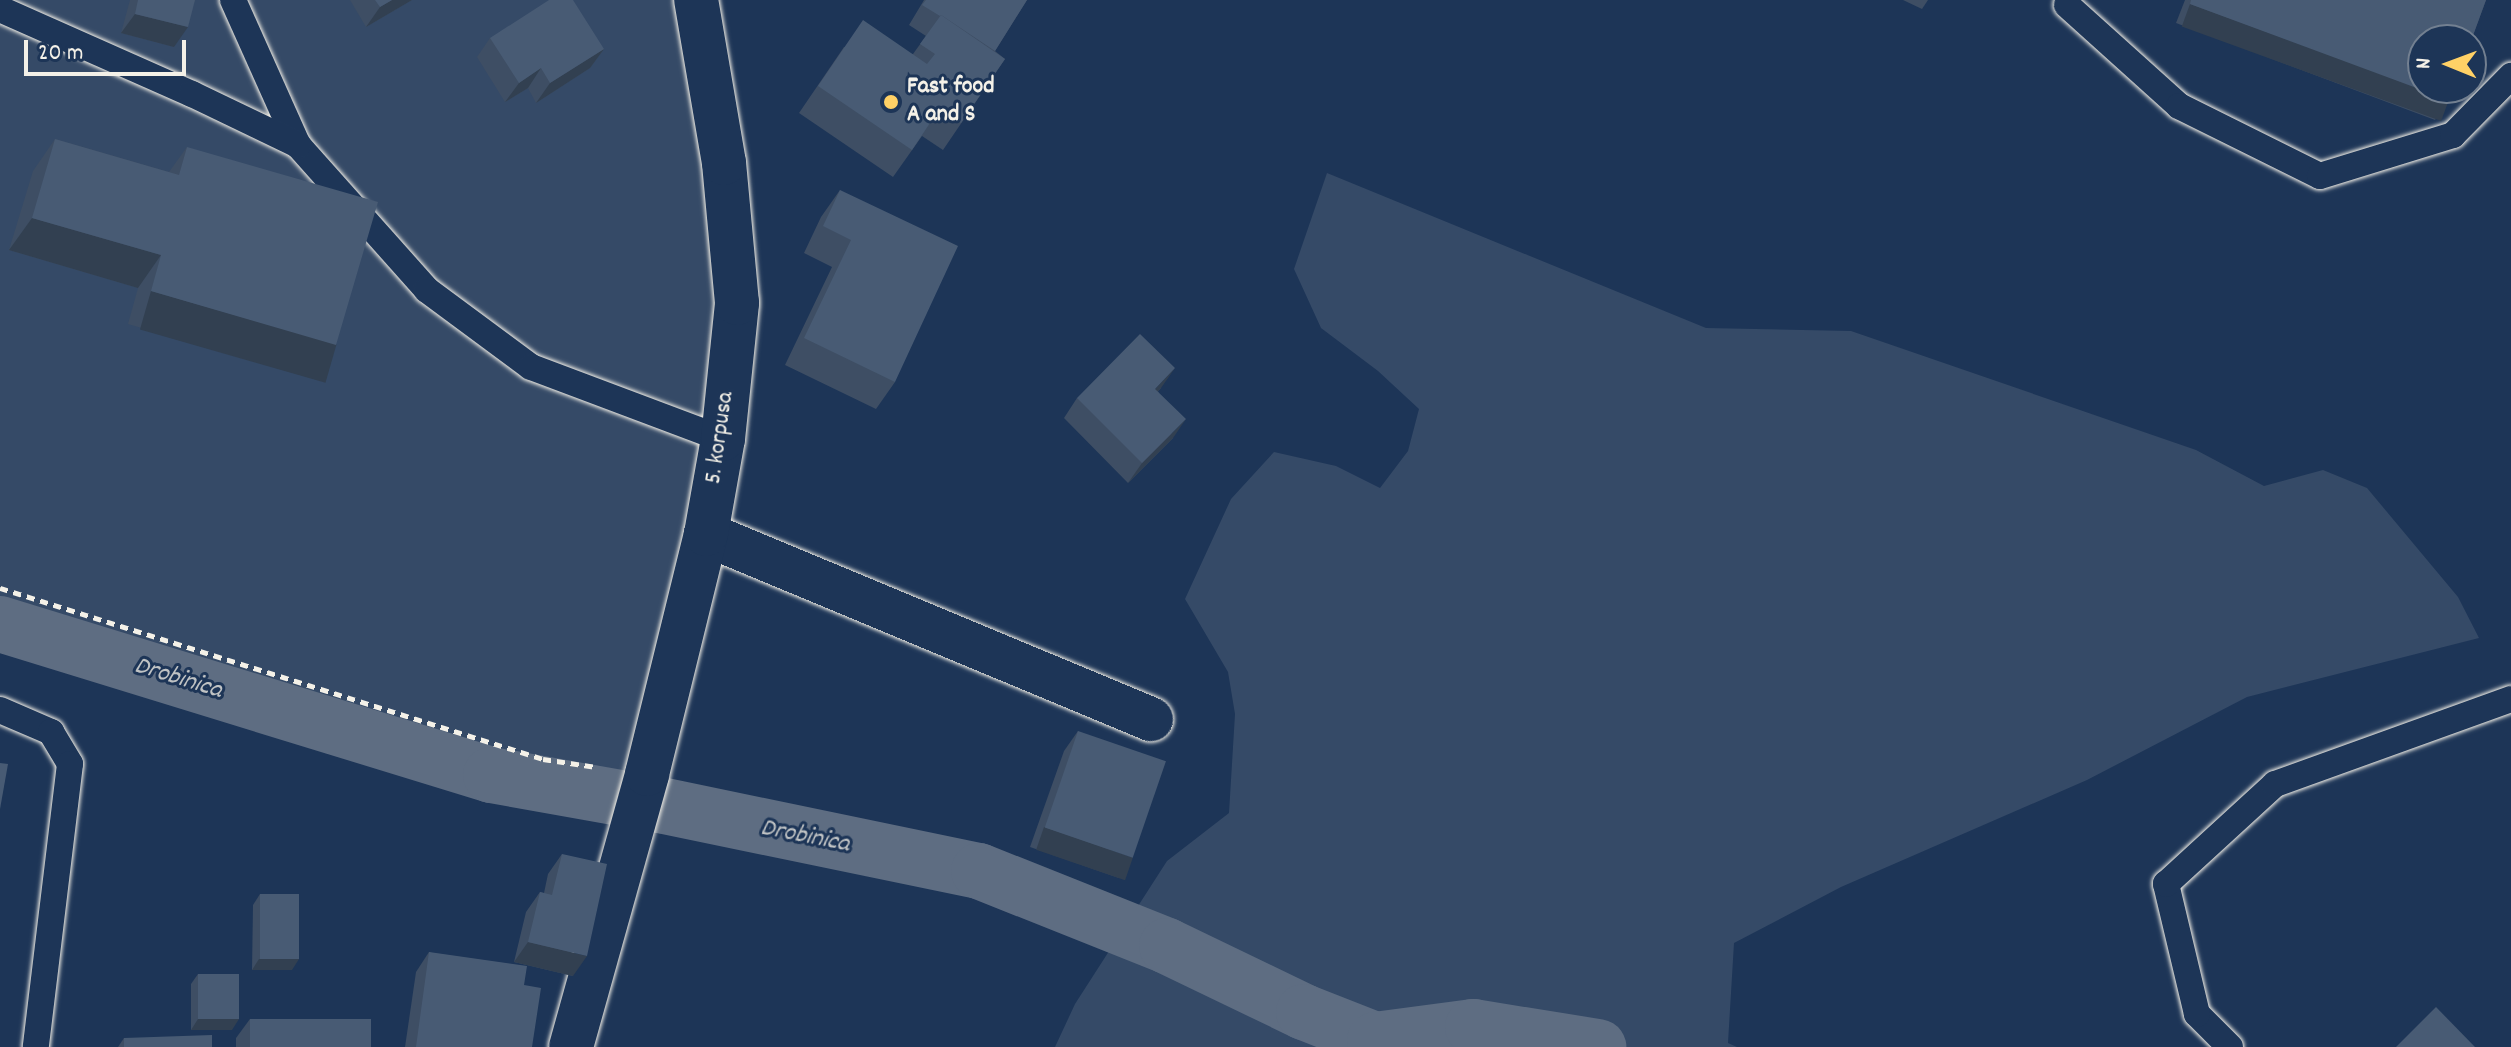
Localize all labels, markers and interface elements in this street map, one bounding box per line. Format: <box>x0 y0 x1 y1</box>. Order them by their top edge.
scale bar <box>28 24 190 74</box>
north arrow <box>2407 24 2487 104</box>
text: 20 m <box>38 37 84 71</box>
text: N <box>2409 58 2440 69</box>
place label: Fast food A and S <box>907 74 994 130</box>
marker: Fast food A and S <box>882 93 900 111</box>
street label: 5. korpusa <box>700 390 742 486</box>
water label: Drobinica <box>130 651 226 707</box>
water label: Drobinica <box>758 813 852 861</box>

